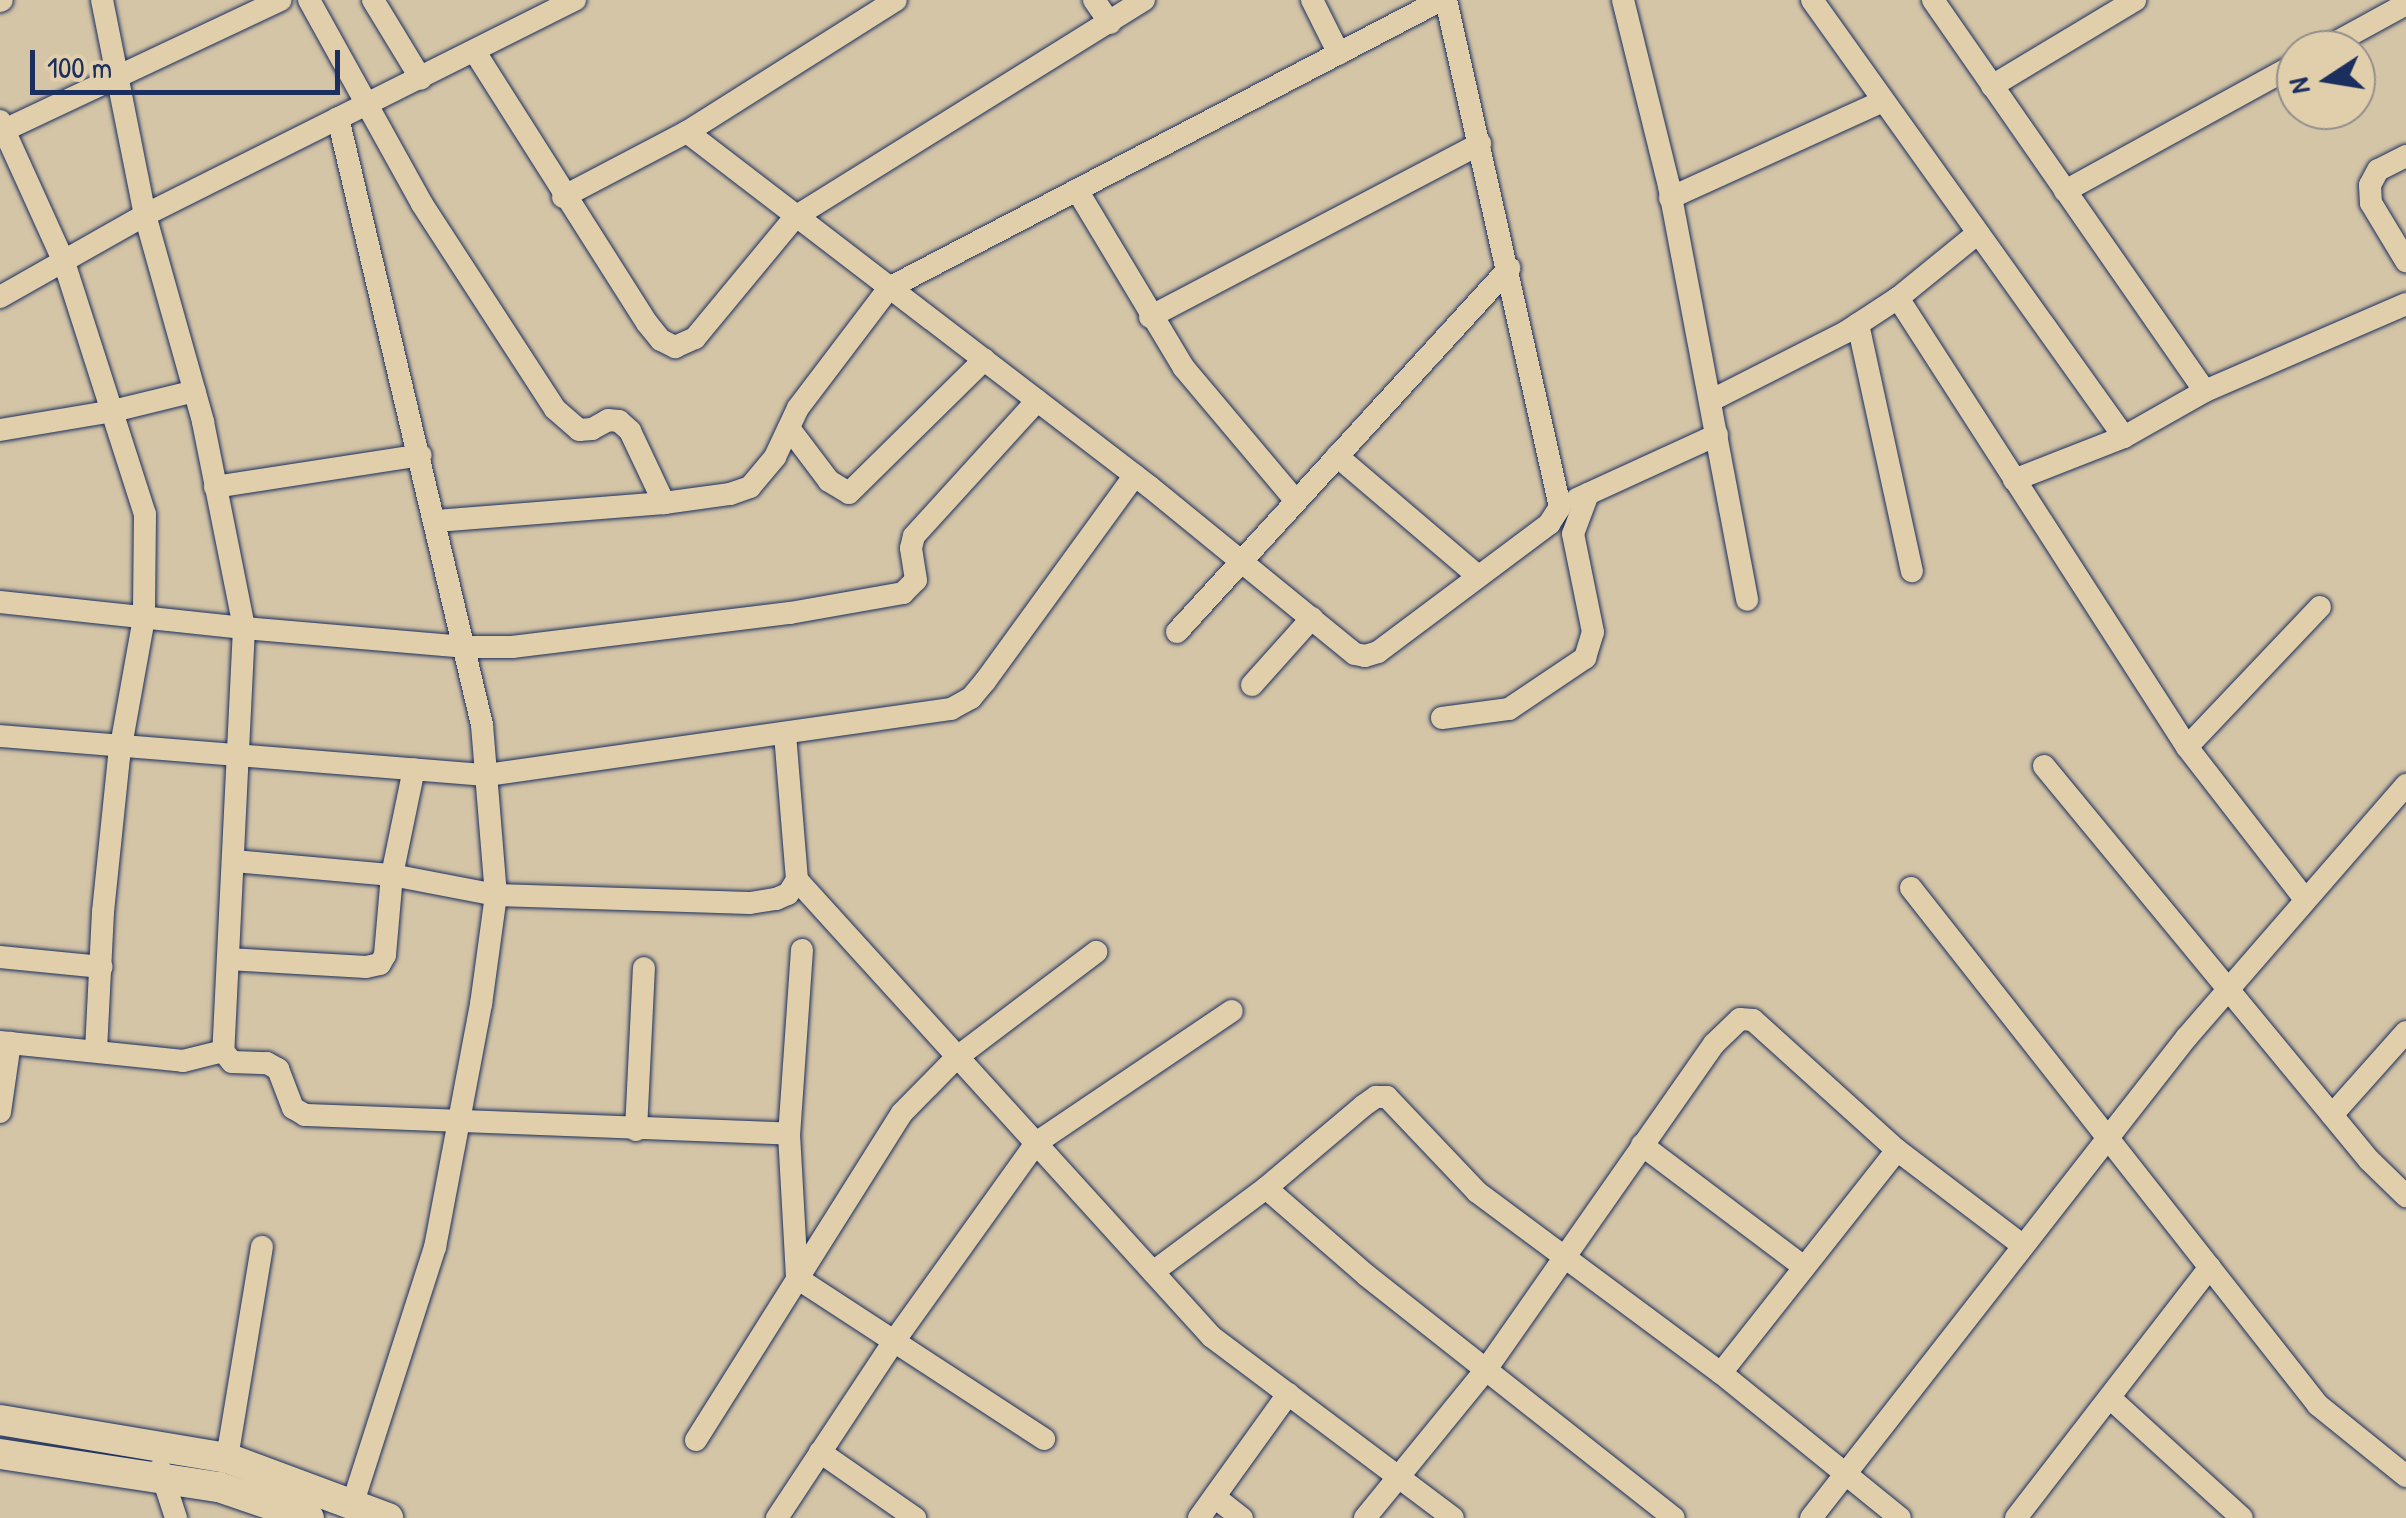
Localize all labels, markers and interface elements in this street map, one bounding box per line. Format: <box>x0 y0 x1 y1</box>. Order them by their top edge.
scale bar <box>35 30 345 92</box>
north arrow <box>2276 30 2376 130</box>
text: 100 m <box>47 47 112 87</box>
text: N <box>2278 75 2319 97</box>

